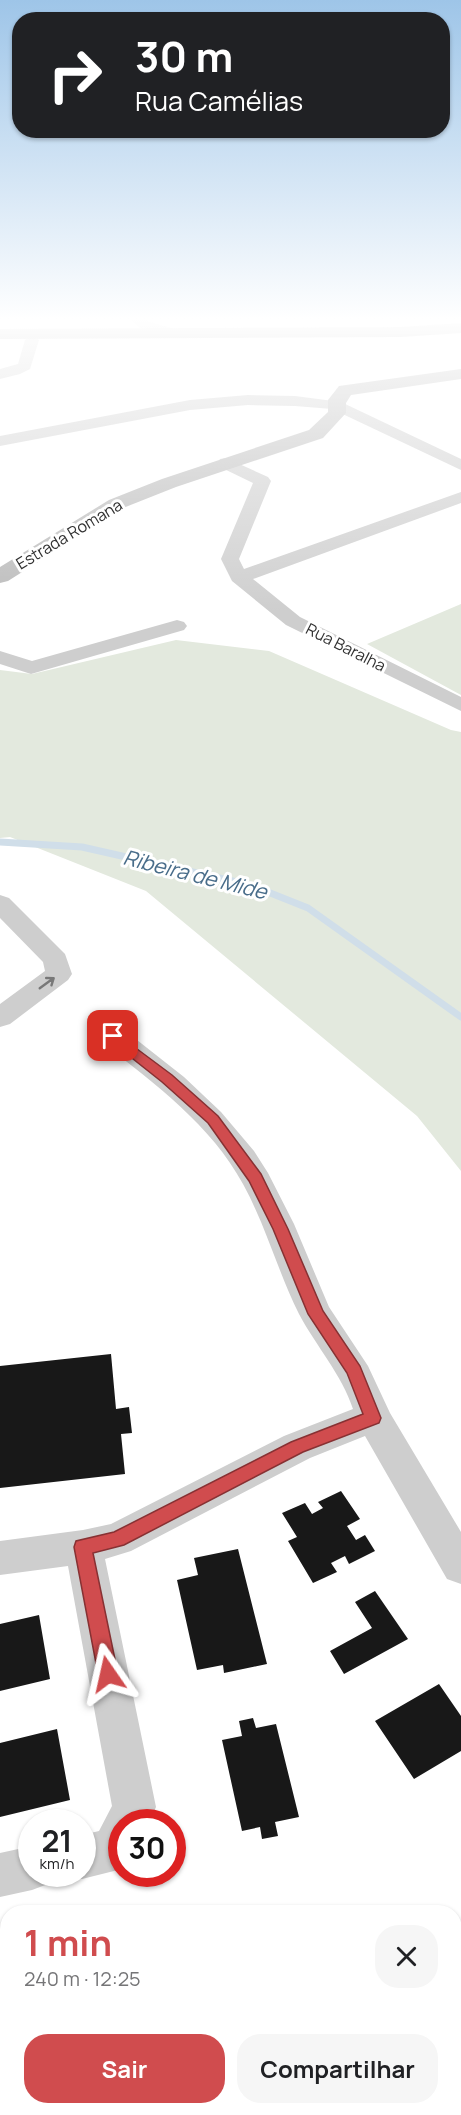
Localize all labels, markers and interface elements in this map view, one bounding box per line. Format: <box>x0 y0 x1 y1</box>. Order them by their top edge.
text: 30 m <box>135 27 233 85</box>
icon: right <box>36 36 114 114</box>
text: Rua Camélias <box>135 82 303 119</box>
street label: Estrada Romana <box>12 494 126 574</box>
street label: Rua Baralha <box>302 617 390 677</box>
water label: Ribeira de Mide <box>121 843 272 906</box>
one-way arrow <box>39 977 55 989</box>
pin <box>87 1010 138 1061</box>
icon: arrive <box>96 1019 129 1052</box>
position arrow <box>76 1642 140 1706</box>
speed limit sign: 30 <box>108 1809 186 1887</box>
text: 21 <box>41 1820 73 1861</box>
text: km/h <box>40 1853 74 1874</box>
text: 1 min <box>24 1918 112 1967</box>
button: close <box>375 1925 438 1988</box>
text: 240 m · 12:25 <box>24 1965 141 1992</box>
button: Sair <box>24 2034 225 2103</box>
button: Compartilhar <box>237 2034 438 2103</box>

